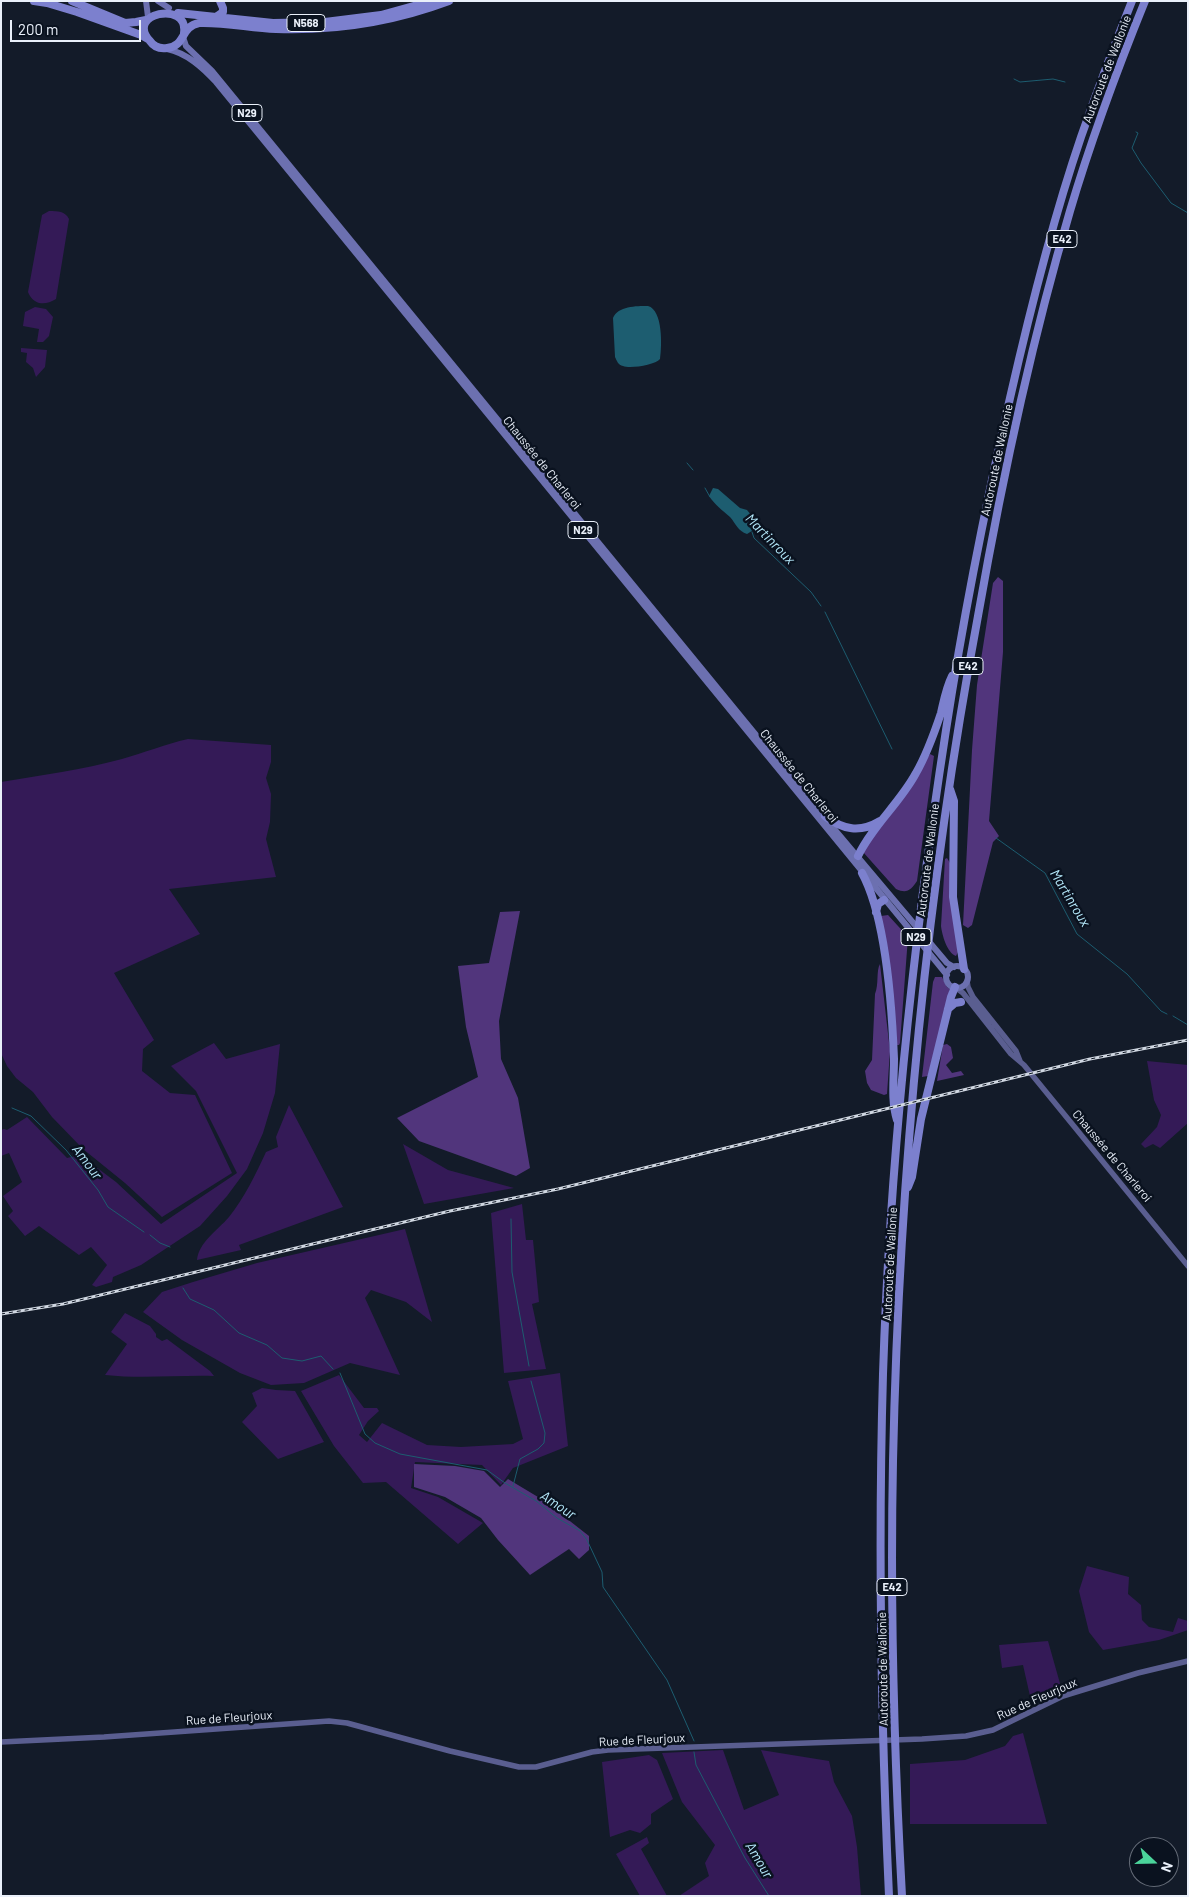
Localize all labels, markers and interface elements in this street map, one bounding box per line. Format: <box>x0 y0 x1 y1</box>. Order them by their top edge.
scale bar <box>12 10 144 42</box>
street label: Autoroute de Wallonie <box>1080 13 1134 125</box>
road number: N568 <box>287 14 325 32</box>
text: 200 m <box>18 20 58 38</box>
road number: N29 <box>232 105 262 122</box>
road number: E42 <box>1047 230 1077 248</box>
street label: Autoroute de Wallonie <box>978 403 1016 517</box>
street label: Chaussée de Charleroi <box>500 414 584 512</box>
water label: Martinroux <box>742 510 798 568</box>
road number: N29 <box>568 522 598 538</box>
road number: E42 <box>953 658 983 674</box>
street label: Chaussée de Charleroi <box>757 727 841 825</box>
street label: Autoroute de Wallonie <box>914 802 942 918</box>
water label: Martinroux <box>1046 866 1094 930</box>
road number: N29 <box>901 929 931 946</box>
street label: Chaussée de Charleroi <box>1069 1107 1155 1205</box>
water label: Amour <box>69 1141 105 1183</box>
street label: Autoroute de Wallonie <box>880 1207 900 1321</box>
water label: Amour <box>537 1487 579 1523</box>
road number: E42 <box>877 1578 907 1595</box>
street label: Autoroute de Wallonie <box>875 1612 891 1726</box>
street label: Rue de Fleurjoux <box>995 1675 1079 1723</box>
street label: Rue de Fleurjoux <box>185 1708 273 1728</box>
street label: Rue de Fleurjoux <box>599 1731 685 1749</box>
north arrow <box>1129 1837 1179 1887</box>
water label: Amour <box>742 1839 776 1881</box>
text: N <box>1158 1860 1177 1875</box>

